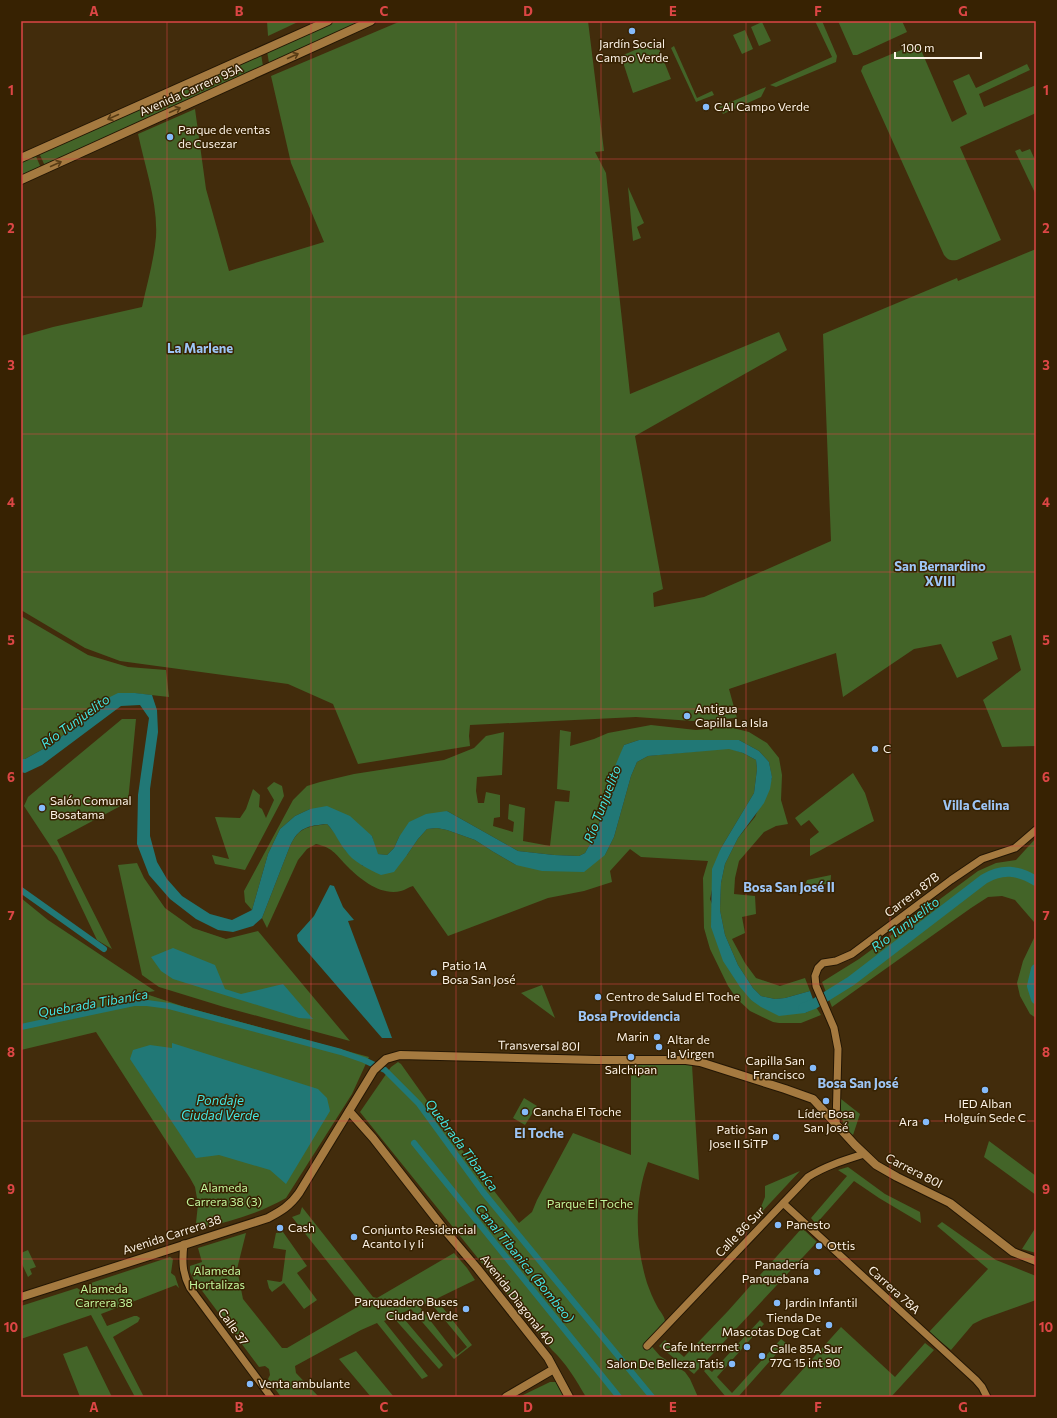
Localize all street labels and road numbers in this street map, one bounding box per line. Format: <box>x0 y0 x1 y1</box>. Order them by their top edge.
street label: Avenida Carrera 95A <box>137 60 244 118</box>
street label: Carrera 87B <box>881 869 942 919</box>
street label: Transversal 80I <box>498 1037 580 1053</box>
street label: Carrera 80I <box>884 1150 945 1190</box>
street label: Calle 86 Sur <box>712 1203 767 1259</box>
street label: Avenida Carrera 38 <box>120 1211 223 1257</box>
street label: Avenida Diagonal 40 <box>478 1251 558 1347</box>
street label: Carrera 78A <box>866 1262 924 1316</box>
street label: Calle 37 <box>216 1305 252 1348</box>

